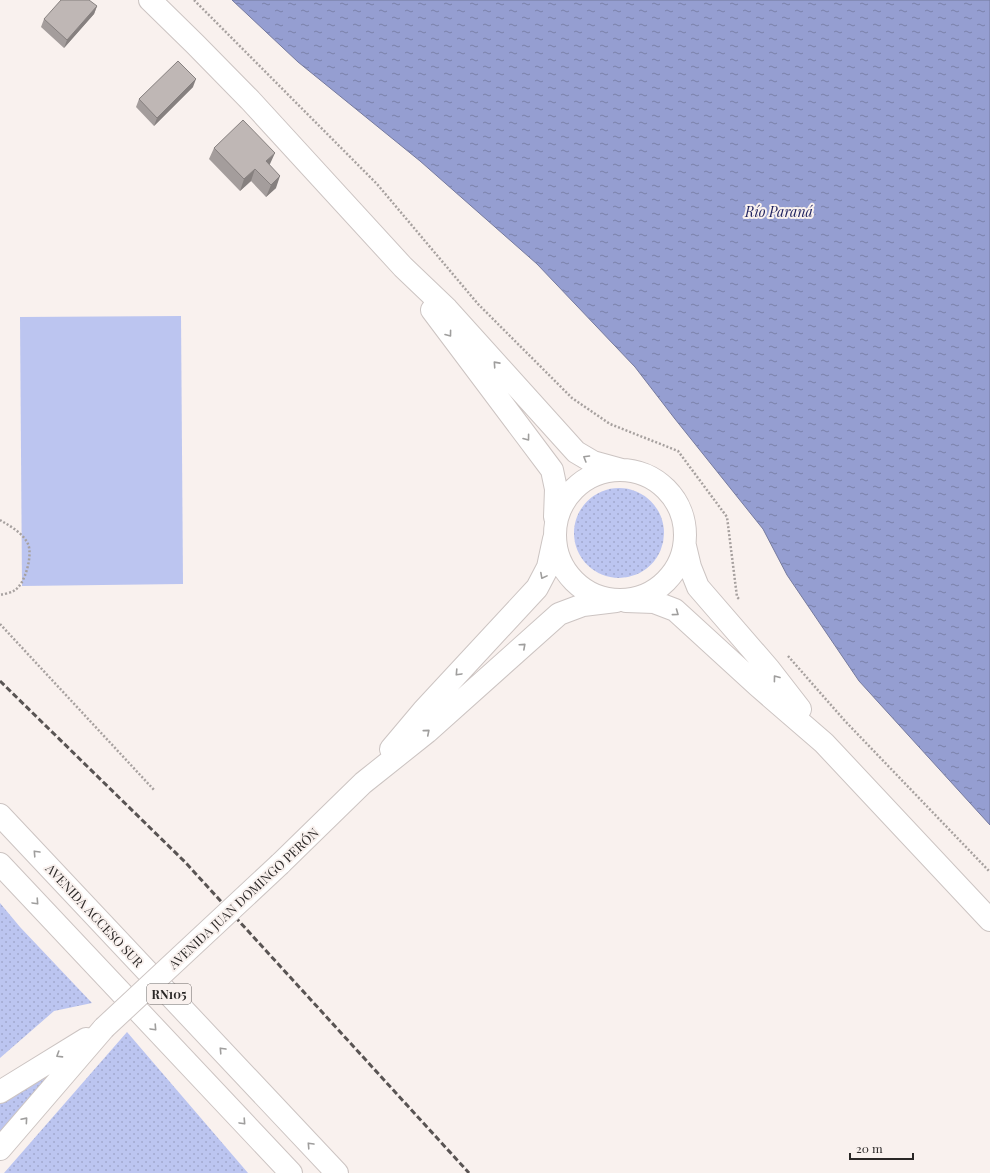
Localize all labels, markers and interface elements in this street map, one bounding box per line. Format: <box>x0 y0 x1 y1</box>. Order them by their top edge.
water label: Río Paraná <box>744 202 814 221</box>
one-way arrow <box>444 330 451 337</box>
one-way arrow <box>494 361 501 368</box>
one-way arrow <box>523 434 530 441</box>
one-way arrow <box>583 455 590 462</box>
one-way arrow <box>540 571 548 579</box>
one-way arrow <box>672 608 679 615</box>
one-way arrow <box>519 643 526 650</box>
one-way arrow <box>455 668 462 676</box>
one-way arrow <box>774 675 781 682</box>
one-way arrow <box>422 730 429 737</box>
street label: AVENIDA JUAN DOMINGO PERÓN <box>164 824 322 973</box>
one-way arrow <box>33 850 41 858</box>
street label: AVENIDA ACCESO SUR <box>42 859 148 971</box>
one-way arrow <box>32 897 39 905</box>
road number: RN105 <box>147 984 191 1004</box>
one-way arrow <box>149 1023 156 1030</box>
one-way arrow <box>219 1047 226 1055</box>
one-way arrow <box>56 1051 63 1058</box>
one-way arrow <box>21 1117 28 1124</box>
one-way arrow <box>239 1117 246 1125</box>
scale bar <box>850 1135 913 1161</box>
text: 20 m <box>856 1140 883 1156</box>
one-way arrow <box>308 1142 315 1149</box>

